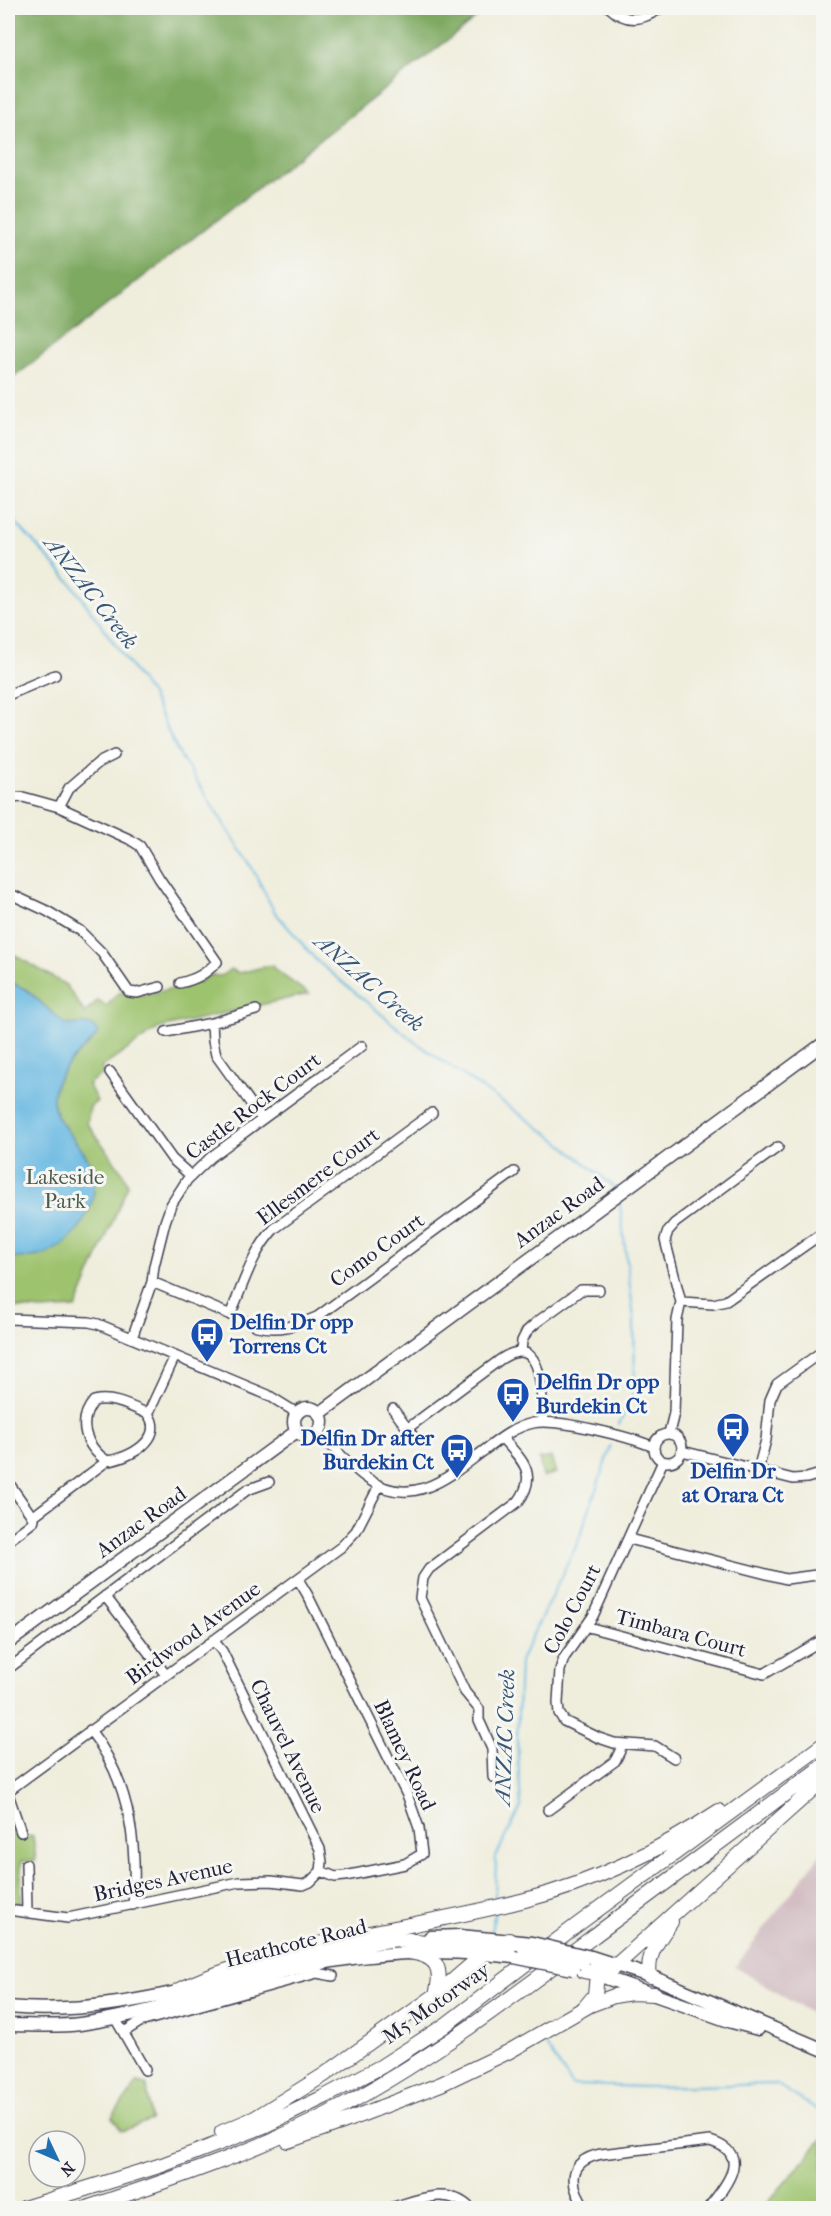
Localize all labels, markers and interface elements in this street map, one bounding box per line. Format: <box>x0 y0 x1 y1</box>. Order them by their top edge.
water label: ANZAC Creek <box>37 529 143 654</box>
water label: ANZAC Creek <box>307 926 429 1037</box>
street label: Castle Rock Court <box>181 1047 326 1165</box>
street label: Ellesmere Court <box>252 1122 384 1230</box>
park label: Lakeside Park <box>26 1165 104 1213</box>
street label: Anzac Road <box>509 1171 609 1253</box>
street label: Como Court <box>325 1208 429 1292</box>
place label: Delfin Dr opp Torrens Ct <box>229 1310 354 1358</box>
bus stop icon: Delfin Dr opp Torrens Ct <box>189 1316 225 1363</box>
place label: Delfin Dr opp Burdekin Ct <box>536 1370 660 1418</box>
bus stop icon: Delfin Dr opp Burdekin Ct <box>495 1376 531 1423</box>
bus stop icon: Delfin Dr at Orara Ct <box>715 1411 751 1458</box>
place label: Delfin Dr after Burdekin Ct <box>301 1426 435 1474</box>
bus stop icon: Delfin Dr after Burdekin Ct <box>439 1432 475 1479</box>
place label: Delfin Dr at Orara Ct <box>682 1459 784 1507</box>
street label: Anzac Road <box>91 1481 191 1563</box>
street label: Colo Court <box>538 1559 606 1658</box>
street label: Birdwood Avenue <box>121 1576 265 1690</box>
street label: Timbara Court <box>613 1604 749 1662</box>
water label: ANZAC Creek <box>490 1669 520 1809</box>
street label: Chauvel Avenue <box>245 1675 331 1817</box>
street label: Blamey Road <box>369 1696 441 1815</box>
street label: Bridges Avenue <box>91 1854 235 1906</box>
street label: Heathcote Road <box>223 1914 370 1972</box>
street label: M5 Motorway <box>378 1957 495 2049</box>
north arrow <box>27 2129 87 2189</box>
text: N <box>56 2158 78 2181</box>

